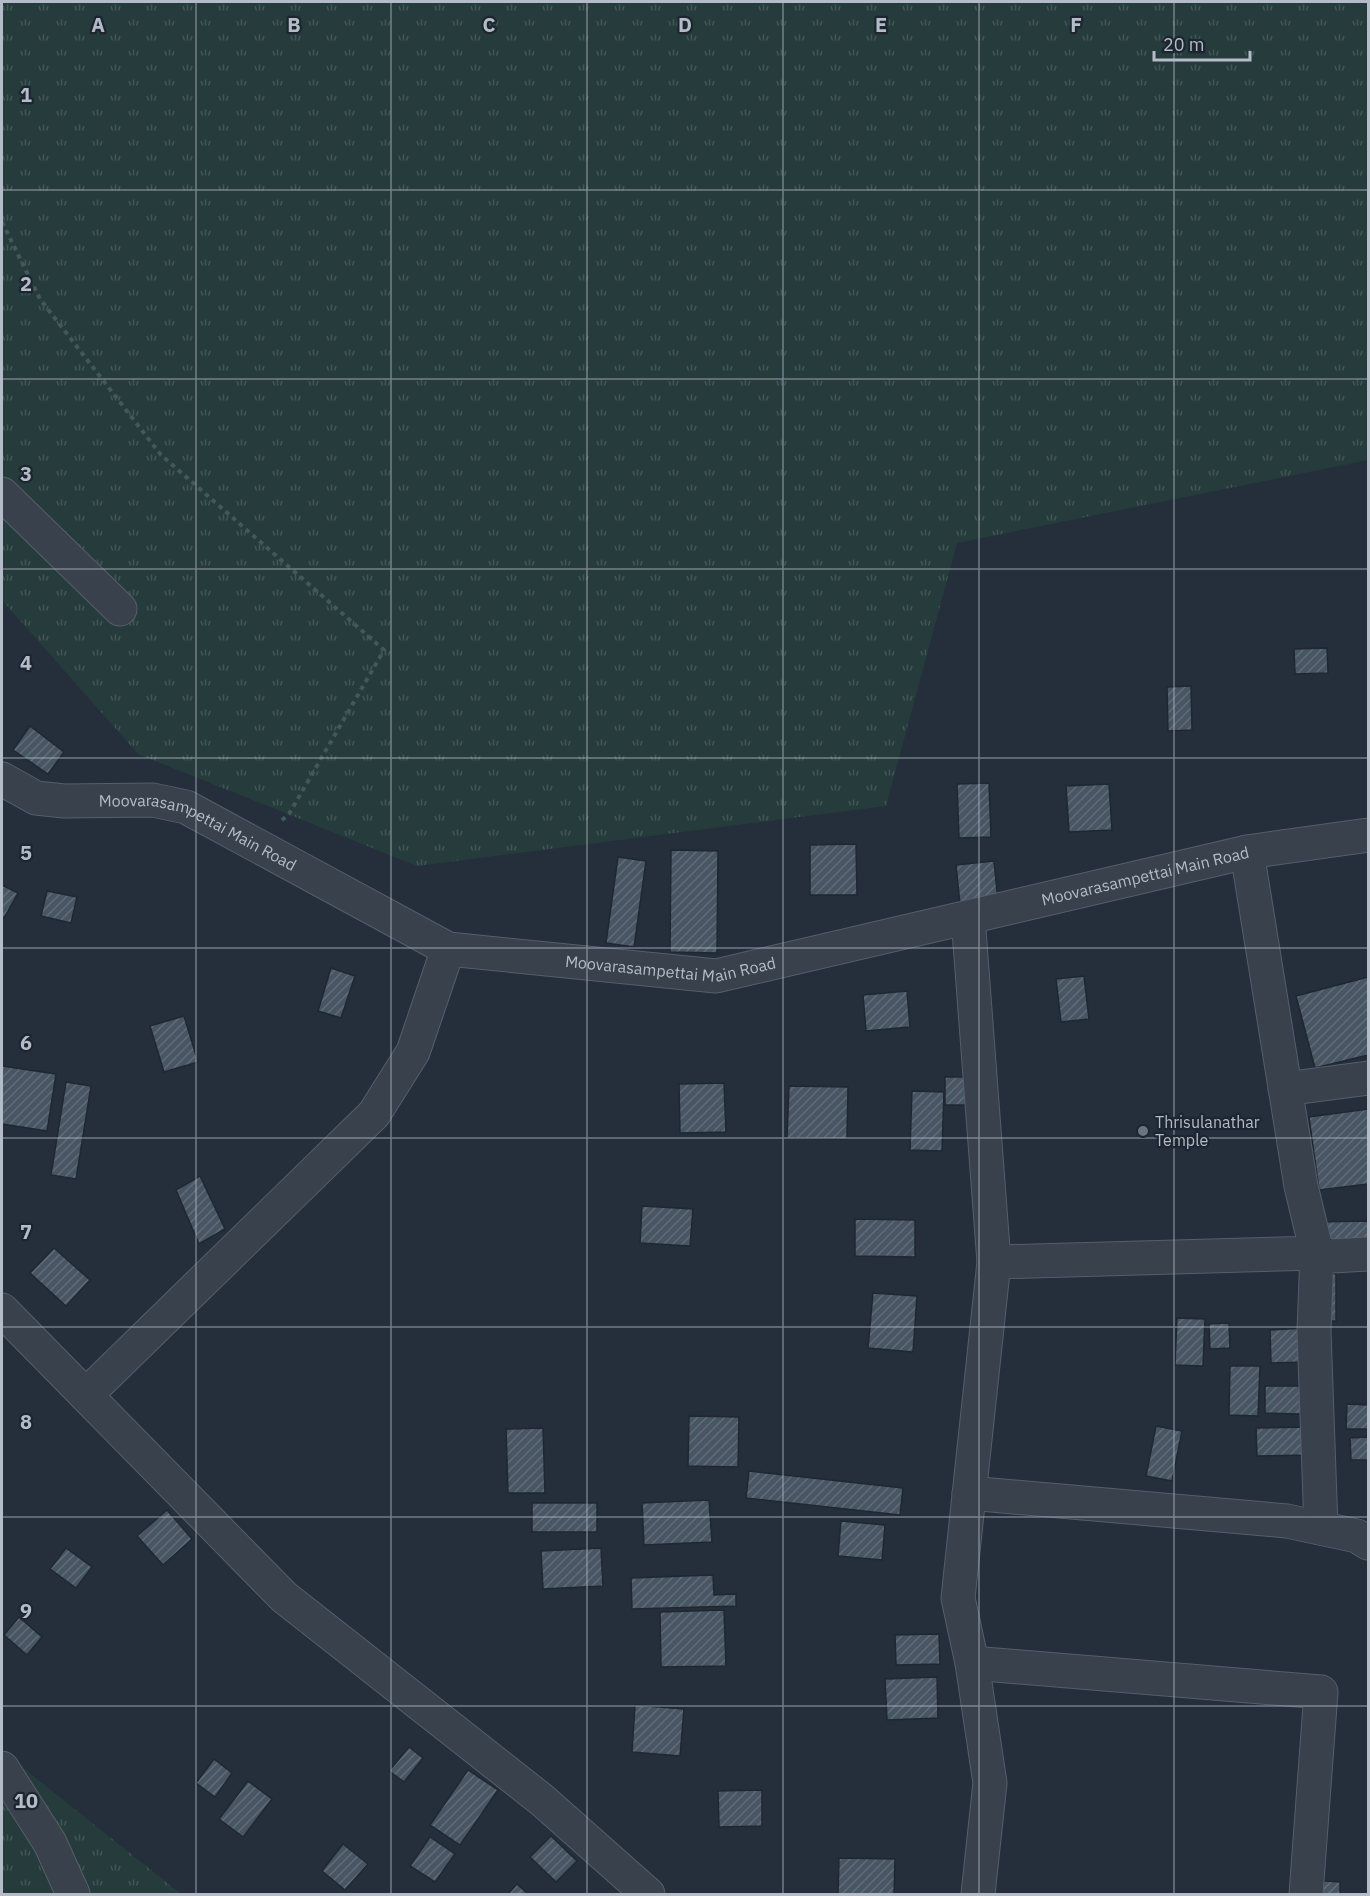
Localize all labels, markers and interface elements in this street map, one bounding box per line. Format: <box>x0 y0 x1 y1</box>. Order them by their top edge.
text: A <box>91 11 105 38</box>
text: B <box>287 11 301 38</box>
text: C <box>482 11 496 38</box>
text: D <box>678 11 692 38</box>
text: E <box>875 11 887 38</box>
text: F <box>1070 11 1082 38</box>
scale bar <box>1154 24 1250 62</box>
text: 20 m <box>1163 33 1205 56</box>
text: 1 <box>20 81 32 108</box>
text: 2 <box>20 270 32 297</box>
text: 3 <box>20 460 32 487</box>
text: 4 <box>20 649 32 676</box>
street label: Moovarasampettai Main Road <box>99 790 300 875</box>
text: 5 <box>20 839 32 866</box>
street label: Moovarasampettai Main Road <box>1039 842 1251 910</box>
street label: Moovarasampettai Main Road <box>564 951 778 986</box>
text: 6 <box>20 1029 32 1056</box>
place label: Thrisulanathar Temple <box>1155 1112 1260 1150</box>
marker: Thrisulanathar Temple <box>1136 1124 1150 1138</box>
text: 7 <box>20 1218 32 1245</box>
text: 8 <box>20 1408 32 1435</box>
text: 9 <box>20 1597 32 1624</box>
text: 10 <box>14 1787 38 1814</box>

